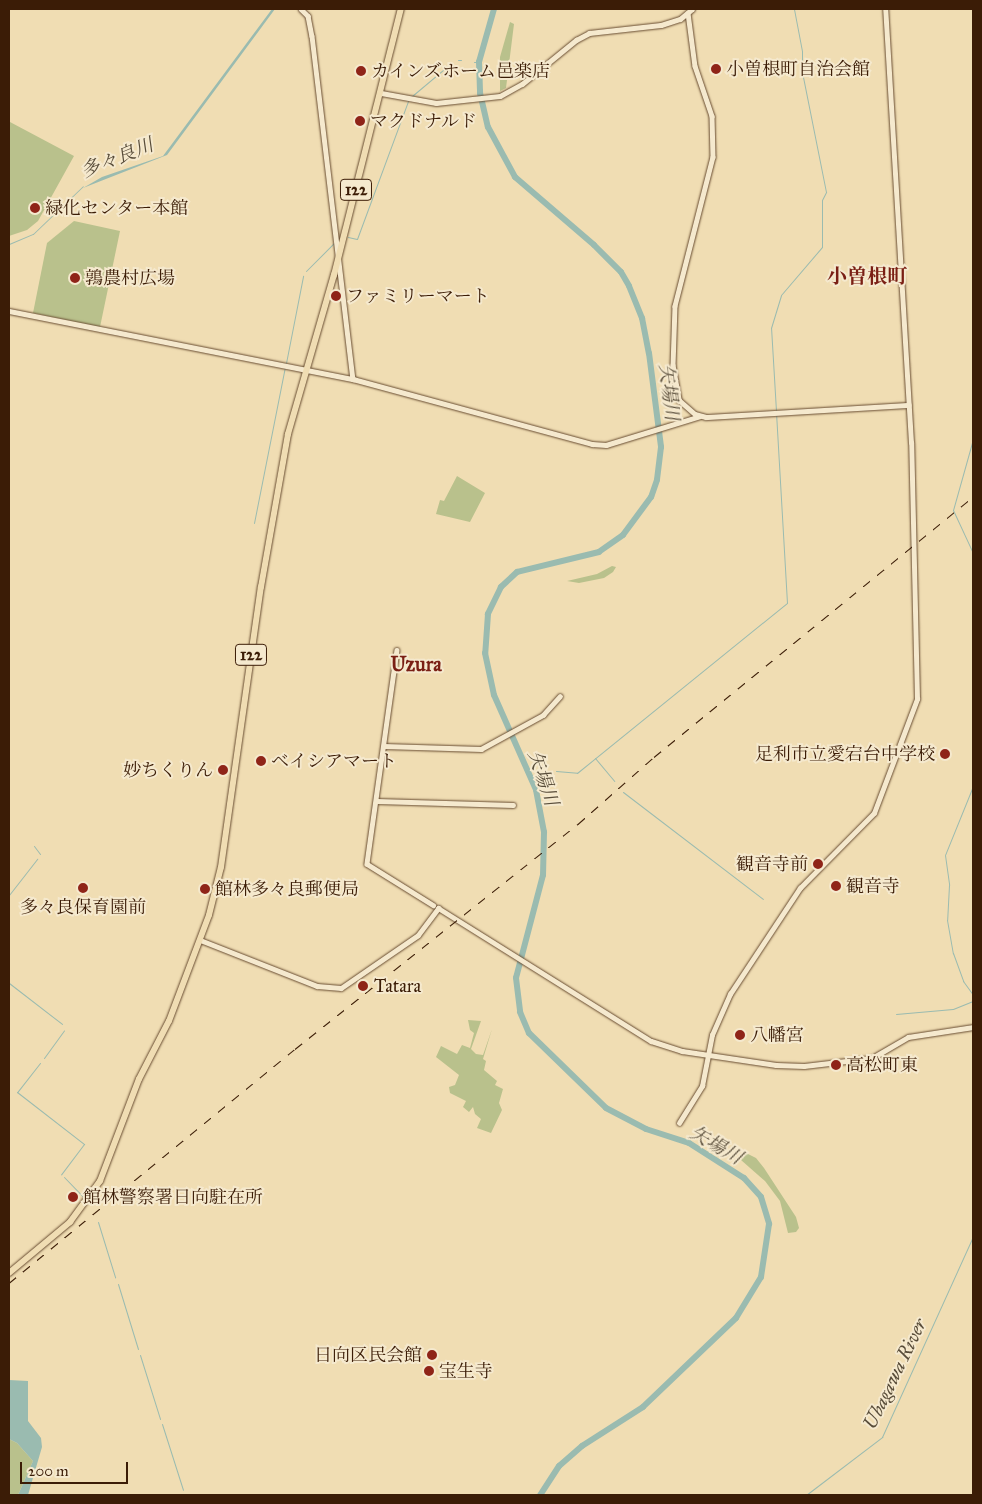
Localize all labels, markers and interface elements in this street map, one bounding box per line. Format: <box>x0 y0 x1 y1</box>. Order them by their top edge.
place label: 小曽根町自治会館 <box>726 58 870 80</box>
place label: カインズホーム邑楽店 <box>371 60 551 82</box>
marker: 小曽根町自治会館 <box>710 63 722 75</box>
marker: カインズホーム邑楽店 <box>355 65 367 77</box>
place label: マクドナルド <box>370 110 478 132</box>
marker: マクドナルド <box>354 115 366 127</box>
water label: 多々良川 <box>77 133 157 183</box>
road number: 122 <box>340 176 372 204</box>
place label: 緑化センター本館 <box>45 197 189 219</box>
marker: 緑化センター本館 <box>29 202 41 214</box>
district label: 小曽根町 <box>827 264 907 288</box>
place label: 鶉農村広場 <box>85 267 175 289</box>
marker: 鶉農村広場 <box>69 272 81 284</box>
place label: ファミリーマート <box>346 285 490 307</box>
marker: ファミリーマート <box>330 290 342 302</box>
water label: 矢場川 <box>654 362 684 422</box>
road number: 122 <box>235 642 267 668</box>
district label: Uzura <box>390 652 442 676</box>
place label: 足利市立愛宕台中学校 <box>755 743 935 765</box>
water label: 矢場川 <box>523 747 563 809</box>
marker: 足利市立愛宕台中学校 <box>939 748 951 760</box>
place label: ベイシアマート <box>271 750 397 772</box>
marker: ベイシアマート <box>255 755 267 767</box>
place label: 妙ちくりん <box>123 759 213 781</box>
marker: 妙ちくりん <box>217 764 229 776</box>
place label: 観音寺前 <box>736 853 808 875</box>
marker: 観音寺前 <box>812 858 824 870</box>
place label: 観音寺 <box>846 875 900 897</box>
place label: 館林多々良郵便局 <box>215 878 359 900</box>
marker: 観音寺 <box>830 880 842 892</box>
marker: 多々良保育園前 <box>77 882 89 894</box>
marker: 館林多々良郵便局 <box>199 883 211 895</box>
place label: 多々良保育園前 <box>20 896 146 918</box>
place label: Tatara <box>374 975 421 997</box>
marker: Tatara <box>356 979 370 993</box>
place label: 八幡宮 <box>750 1024 804 1046</box>
marker: 八幡宮 <box>734 1029 746 1041</box>
place label: 高松町東 <box>846 1054 918 1076</box>
marker: 高松町東 <box>830 1059 842 1071</box>
water label: 矢場川 <box>686 1121 746 1169</box>
place label: 館林警察署日向駐在所 <box>83 1186 263 1208</box>
marker: 館林警察署日向駐在所 <box>67 1191 79 1203</box>
water label: Ubagawa River <box>858 1315 932 1433</box>
place label: 日向区民会館 <box>314 1344 422 1366</box>
marker: 日向区民会館 <box>426 1349 438 1361</box>
place label: 宝生寺 <box>439 1360 493 1382</box>
marker: 宝生寺 <box>423 1365 435 1377</box>
scale bar <box>22 1452 130 1484</box>
text: 200 m <box>28 1462 69 1480</box>

